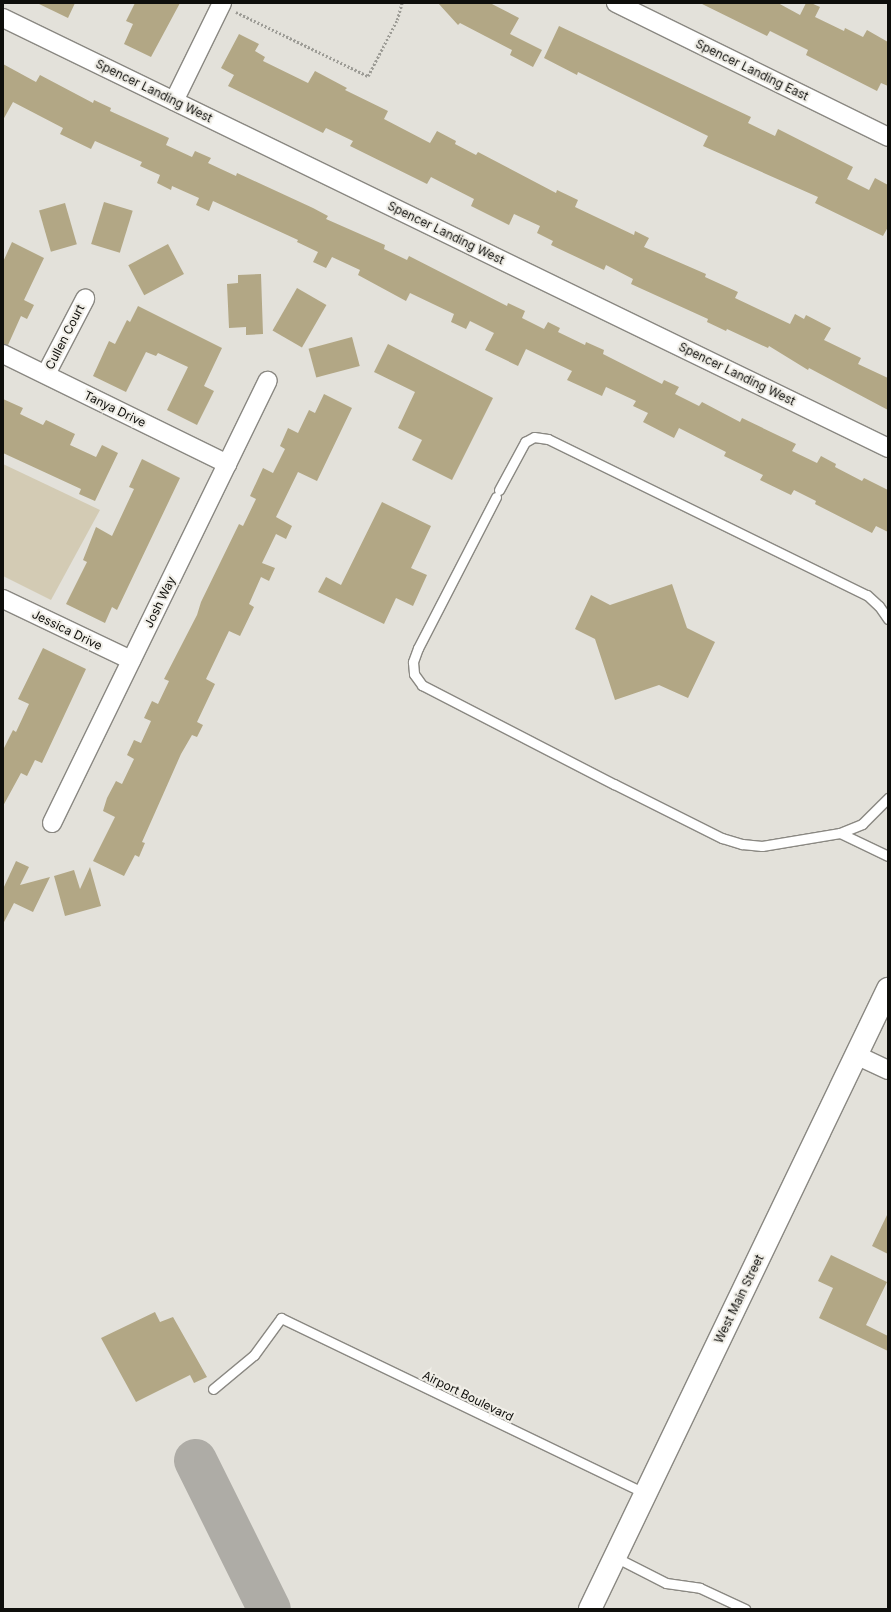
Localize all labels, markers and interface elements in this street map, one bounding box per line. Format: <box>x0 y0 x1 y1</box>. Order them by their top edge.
street label: Spencer Landing East <box>693 36 811 104</box>
street label: Spencer Landing West <box>93 56 215 126</box>
street label: Spencer Landing West <box>385 198 507 268</box>
street label: Cullen Court <box>43 302 87 372</box>
street label: Spencer Landing West <box>676 339 798 409</box>
street label: Tanya Drive <box>82 388 148 430</box>
street label: Josh Way <box>141 574 179 630</box>
street label: Jessica Drive <box>30 607 104 653</box>
street label: West Main Street <box>711 1252 767 1346</box>
street label: Airport Boulevard <box>420 1368 516 1424</box>

